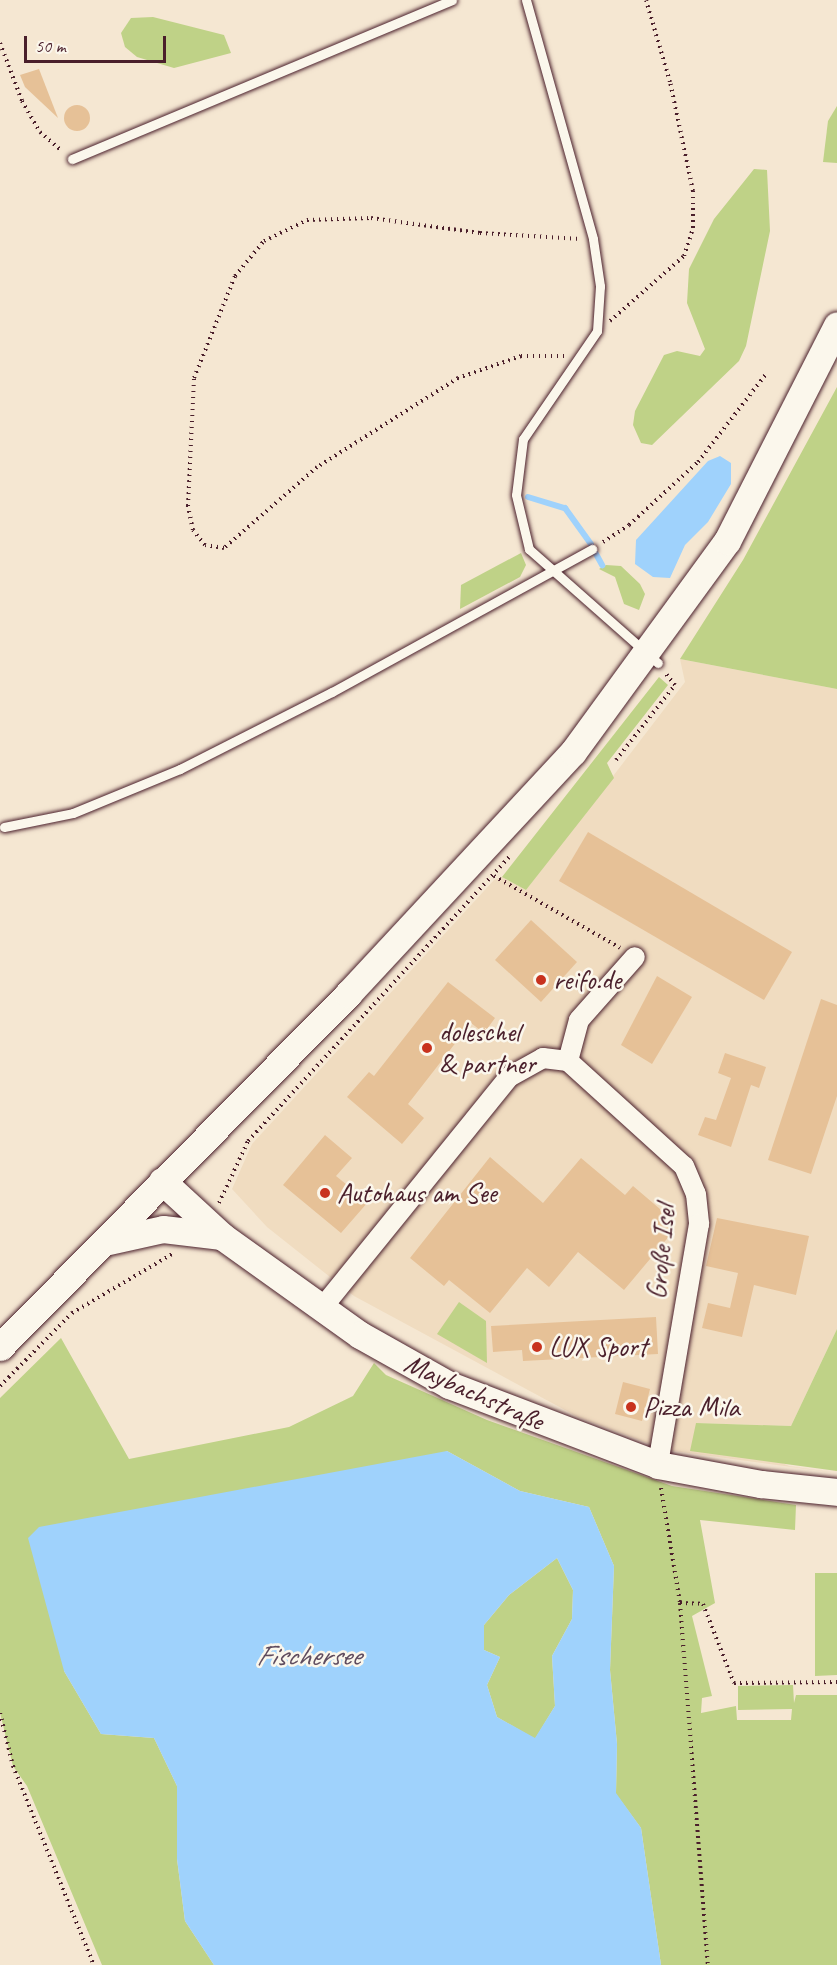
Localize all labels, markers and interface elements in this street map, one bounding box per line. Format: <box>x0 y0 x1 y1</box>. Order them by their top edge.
scale bar <box>27 24 170 62</box>
text: 50 m <box>35 35 66 57</box>
place label: reifo.de <box>553 963 621 997</box>
marker: reifo.de <box>534 973 548 987</box>
place label: doleschel & partner <box>439 1015 536 1081</box>
marker: doleschel & partner <box>420 1041 434 1055</box>
place label: Autohaus am See <box>337 1176 497 1210</box>
marker: Autohaus am See <box>318 1186 332 1200</box>
street label: Große Isel <box>639 1203 683 1301</box>
place label: LUX Sport <box>549 1330 648 1364</box>
marker: LUX Sport <box>530 1340 544 1354</box>
street label: Maybachstraße <box>399 1346 549 1438</box>
place label: Pizza Mila <box>643 1390 739 1424</box>
marker: Pizza Mila <box>624 1400 638 1414</box>
water label: Fischersee <box>256 1637 360 1673</box>

